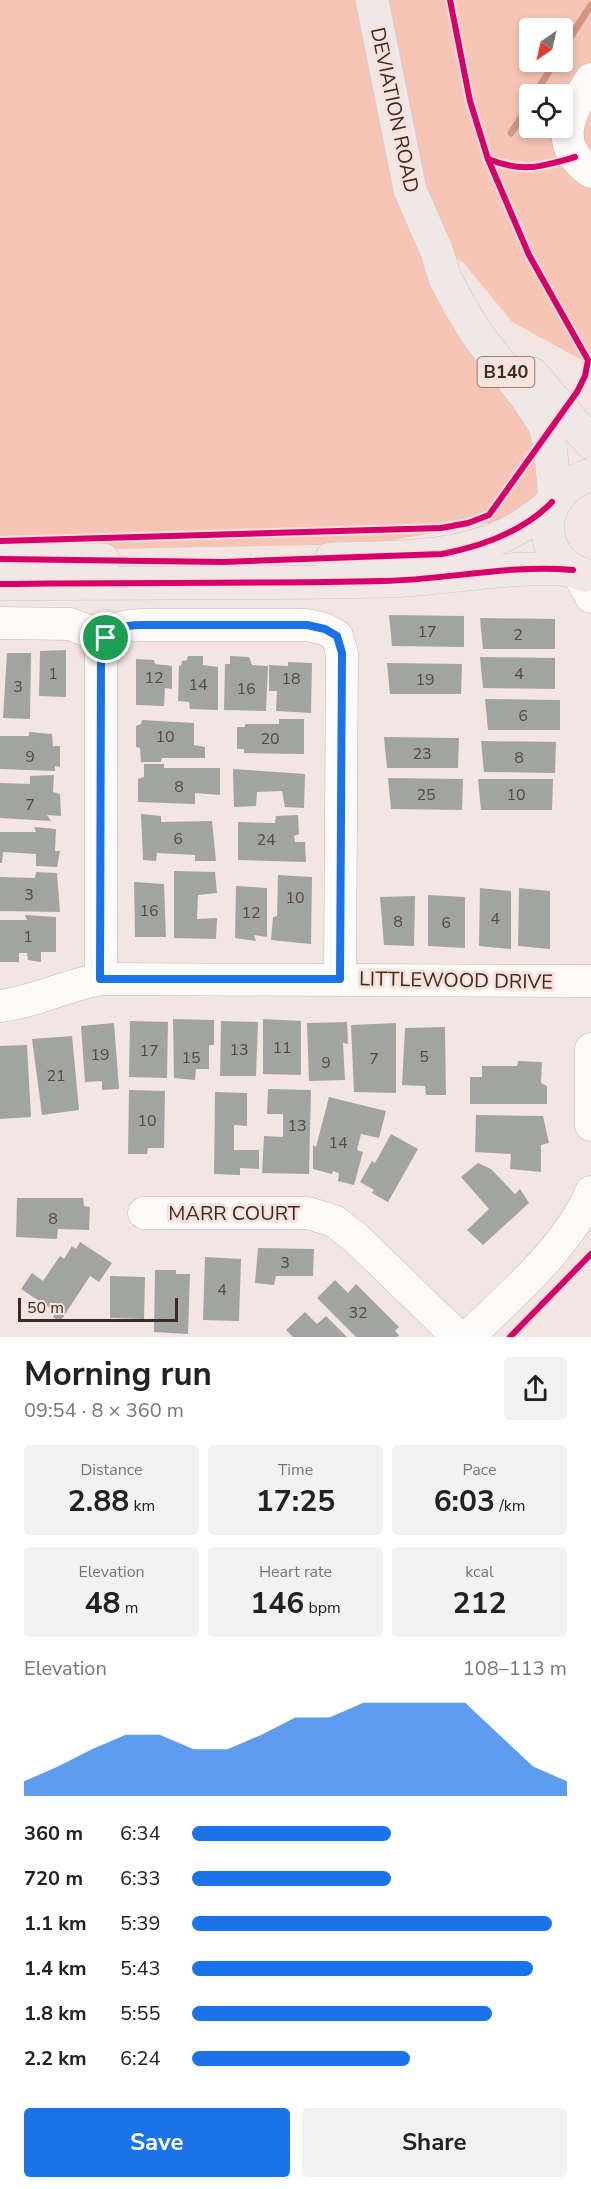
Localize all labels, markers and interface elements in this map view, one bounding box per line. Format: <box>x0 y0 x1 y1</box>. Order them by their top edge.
north arrow <box>519 18 573 72</box>
map controls <box>519 18 573 138</box>
street label: DEVIATION ROAD <box>364 25 425 195</box>
button: locate <box>519 84 573 138</box>
road number: B140 <box>478 357 534 387</box>
pin <box>80 612 131 663</box>
icon: arrive <box>89 621 122 654</box>
house number: 17 <box>417 621 437 643</box>
house number: 2 <box>513 624 523 646</box>
house number: 1 <box>48 663 58 685</box>
house number: 4 <box>514 663 524 685</box>
house number: 12 <box>144 667 164 689</box>
house number: 18 <box>281 668 301 690</box>
house number: 19 <box>415 669 435 691</box>
house number: 14 <box>188 674 208 696</box>
house number: 3 <box>13 676 23 698</box>
house number: 16 <box>236 678 256 700</box>
house number: 6 <box>518 705 528 727</box>
house number: 10 <box>155 726 175 748</box>
house number: 20 <box>260 728 280 750</box>
house number: 23 <box>412 743 432 765</box>
house number: 9 <box>25 746 35 768</box>
house number: 8 <box>514 747 524 769</box>
house number: 8 <box>174 776 184 798</box>
house number: 25 <box>416 784 436 806</box>
house number: 10 <box>506 784 526 806</box>
house number: 7 <box>25 794 35 816</box>
house number: 6 <box>173 828 183 850</box>
house number: 24 <box>256 829 276 851</box>
house number: 3 <box>24 884 34 906</box>
house number: 10 <box>285 887 305 909</box>
house number: 16 <box>139 900 159 922</box>
house number: 12 <box>241 902 261 924</box>
house number: 4 <box>490 908 500 930</box>
house number: 8 <box>393 911 403 933</box>
house number: 6 <box>441 912 451 934</box>
house number: 1 <box>23 926 33 948</box>
street label: LITTLEWOOD DRIVE <box>359 965 553 996</box>
house number: 11 <box>272 1037 292 1059</box>
house number: 13 <box>229 1039 249 1061</box>
house number: 17 <box>139 1040 159 1062</box>
house number: 19 <box>90 1044 110 1066</box>
house number: 5 <box>419 1046 429 1068</box>
house number: 15 <box>181 1047 201 1069</box>
house number: 7 <box>369 1048 379 1070</box>
house number: 9 <box>321 1052 331 1074</box>
house number: 21 <box>46 1065 66 1087</box>
house number: 10 <box>137 1110 157 1132</box>
house number: 13 <box>287 1115 307 1137</box>
house number: 14 <box>328 1132 348 1154</box>
street label: MARR COURT <box>168 1200 300 1227</box>
house number: 8 <box>48 1208 58 1230</box>
house number: 3 <box>280 1252 290 1274</box>
house number: 4 <box>217 1279 227 1301</box>
scale bar <box>18 1295 178 1322</box>
text: 50 m <box>27 1297 64 1319</box>
house number: 32 <box>348 1302 368 1324</box>
text: Morning run <box>24 1352 212 1397</box>
button: share <box>504 1357 567 1420</box>
text: 09:54 · 8 × 360 m <box>24 1397 184 1424</box>
text: Distance <box>80 1459 143 1481</box>
text: Time <box>278 1459 313 1481</box>
text: Pace <box>463 1459 496 1481</box>
text: 2.88 <box>68 1481 129 1522</box>
text: 17:25 <box>256 1481 335 1522</box>
text: 6:03 <box>434 1481 495 1522</box>
text: km <box>129 1495 155 1517</box>
text: /km <box>495 1495 525 1517</box>
text: Elevation <box>78 1561 145 1583</box>
text: Heart rate <box>259 1561 332 1583</box>
text: kcal <box>465 1561 494 1583</box>
text: 48 <box>85 1583 121 1624</box>
text: 146 <box>250 1583 304 1624</box>
text: 212 <box>453 1583 507 1624</box>
text: m <box>121 1597 138 1619</box>
text: bpm <box>304 1597 341 1619</box>
text: Elevation <box>24 1655 107 1682</box>
text: 108–113 m <box>463 1655 567 1682</box>
text: 360 m <box>24 1820 83 1847</box>
text: 6:34 <box>120 1820 161 1847</box>
text: 720 m <box>24 1865 83 1892</box>
text: 6:33 <box>120 1865 161 1892</box>
text: 1.1 km <box>24 1910 87 1937</box>
text: 5:39 <box>120 1910 161 1937</box>
text: 1.4 km <box>24 1955 87 1982</box>
text: 5:43 <box>120 1955 161 1982</box>
text: 1.8 km <box>24 2000 87 2027</box>
text: 5:55 <box>120 2000 161 2027</box>
text: 2.2 km <box>24 2045 87 2072</box>
text: 6:24 <box>120 2045 161 2072</box>
button: Save <box>24 2108 290 2177</box>
button: Share <box>302 2108 567 2177</box>

